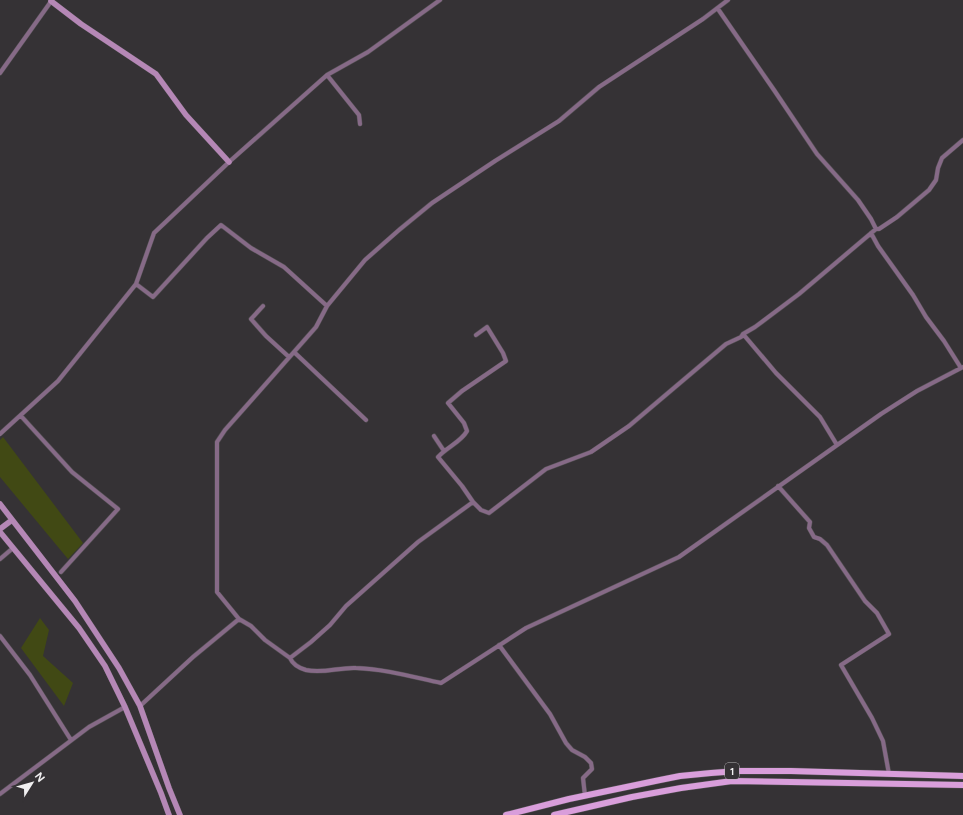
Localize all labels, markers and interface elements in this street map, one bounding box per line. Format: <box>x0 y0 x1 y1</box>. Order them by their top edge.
north arrow <box>12 763 52 803</box>
road number: 1 <box>725 763 739 779</box>
text: N <box>32 770 47 785</box>

